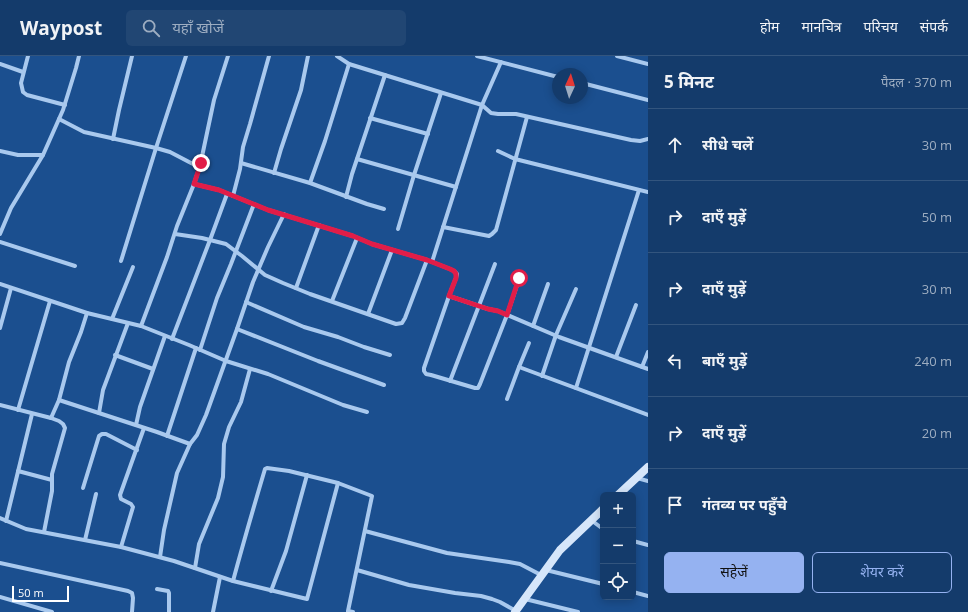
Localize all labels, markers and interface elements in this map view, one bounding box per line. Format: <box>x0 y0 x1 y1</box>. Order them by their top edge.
search box <box>126 10 406 46</box>
text: Waypost <box>20 15 102 41</box>
icon: search <box>140 17 162 39</box>
text: यहाँ खोजें <box>172 17 224 37</box>
text: होम <box>760 17 779 36</box>
text: मानचित्र <box>801 17 842 36</box>
text: परिचय <box>864 17 898 36</box>
text: संपर्क <box>920 17 948 36</box>
north arrow <box>552 68 588 104</box>
text: 5 मिनट <box>664 70 714 93</box>
text: पैदल · 370 m <box>881 73 952 91</box>
icon: ahead <box>664 134 686 156</box>
text: सीधे चलें <box>702 134 753 154</box>
text: 30 m <box>922 136 952 154</box>
route end <box>192 154 210 172</box>
icon: right <box>664 206 686 228</box>
text: दाएँ मुड़ें <box>702 206 746 226</box>
text: 50 m <box>922 208 952 226</box>
route start <box>510 269 528 287</box>
icon: right <box>664 278 686 300</box>
text: दाएँ मुड़ें <box>702 278 746 298</box>
text: 30 m <box>922 280 952 298</box>
icon: left <box>664 350 686 372</box>
text: बाएँ मुड़ें <box>702 350 747 370</box>
text: 240 m <box>914 352 952 370</box>
icon: right <box>664 422 686 444</box>
text: दाएँ मुड़ें <box>702 422 746 442</box>
text: 20 m <box>922 424 952 442</box>
map controls <box>600 492 636 600</box>
button: + <box>600 492 636 528</box>
icon: arrive <box>664 494 686 516</box>
text: गंतव्य पर पहुँचे <box>702 494 787 514</box>
button: − <box>600 528 636 564</box>
button: सहेजें <box>664 552 804 593</box>
button: शेयर करें <box>812 552 952 593</box>
button: locate <box>600 564 636 600</box>
scale bar <box>12 584 69 603</box>
text: 50 m <box>18 585 44 600</box>

